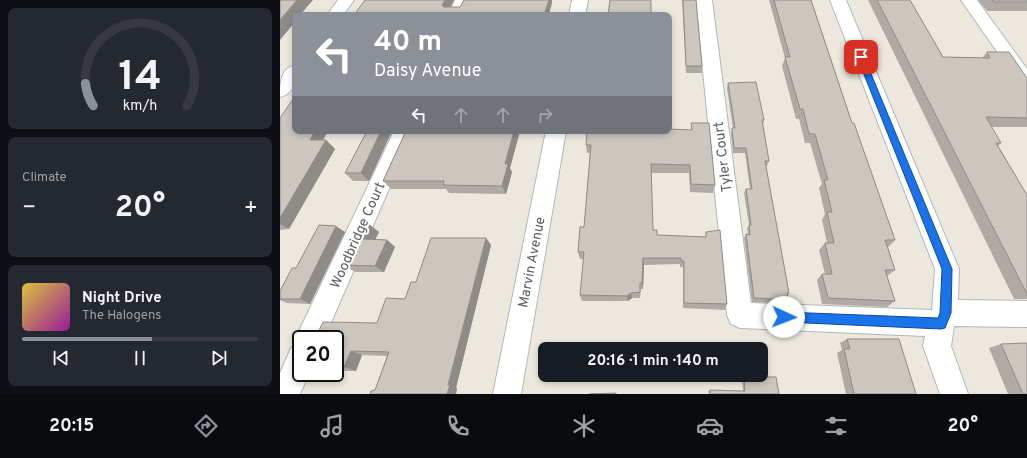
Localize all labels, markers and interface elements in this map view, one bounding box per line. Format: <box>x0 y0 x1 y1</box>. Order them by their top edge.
text: 40 m <box>374 25 442 61</box>
icon: left <box>308 28 360 80</box>
pin <box>844 40 878 74</box>
icon: arrive <box>850 46 872 68</box>
text: 14 <box>118 52 162 105</box>
text: Daisy Avenue <box>374 60 481 83</box>
text: km/h <box>123 97 157 115</box>
icon: left <box>408 104 430 126</box>
icon: ahead <box>450 104 472 126</box>
icon: ahead <box>492 104 514 126</box>
icon: right <box>534 104 556 126</box>
street label: Tyler Court <box>711 121 736 193</box>
text: Climate <box>22 170 67 186</box>
street label: Woodbridge Court <box>327 180 389 291</box>
text: 20° <box>115 190 165 227</box>
text: − <box>22 195 36 222</box>
text: + <box>244 195 258 222</box>
street label: Marvin Avenue <box>515 215 550 309</box>
text: Night Drive <box>82 289 162 308</box>
position arrow <box>763 296 805 338</box>
text: The Halogens <box>82 308 161 324</box>
speed limit sign: 20 <box>292 330 344 382</box>
icon: previous <box>50 347 72 369</box>
icon: pause <box>129 347 151 369</box>
icon: next <box>208 347 230 369</box>
text: 20:16 · 1 min · 140 m <box>587 352 719 371</box>
icon: directions <box>192 412 220 440</box>
icon: music <box>318 412 346 440</box>
icon: phone <box>444 412 472 440</box>
icon: climate <box>570 412 598 440</box>
icon: car <box>696 412 724 440</box>
icon: filters <box>822 412 850 440</box>
text: 20:15 <box>49 415 94 438</box>
text: 20° <box>948 415 978 438</box>

